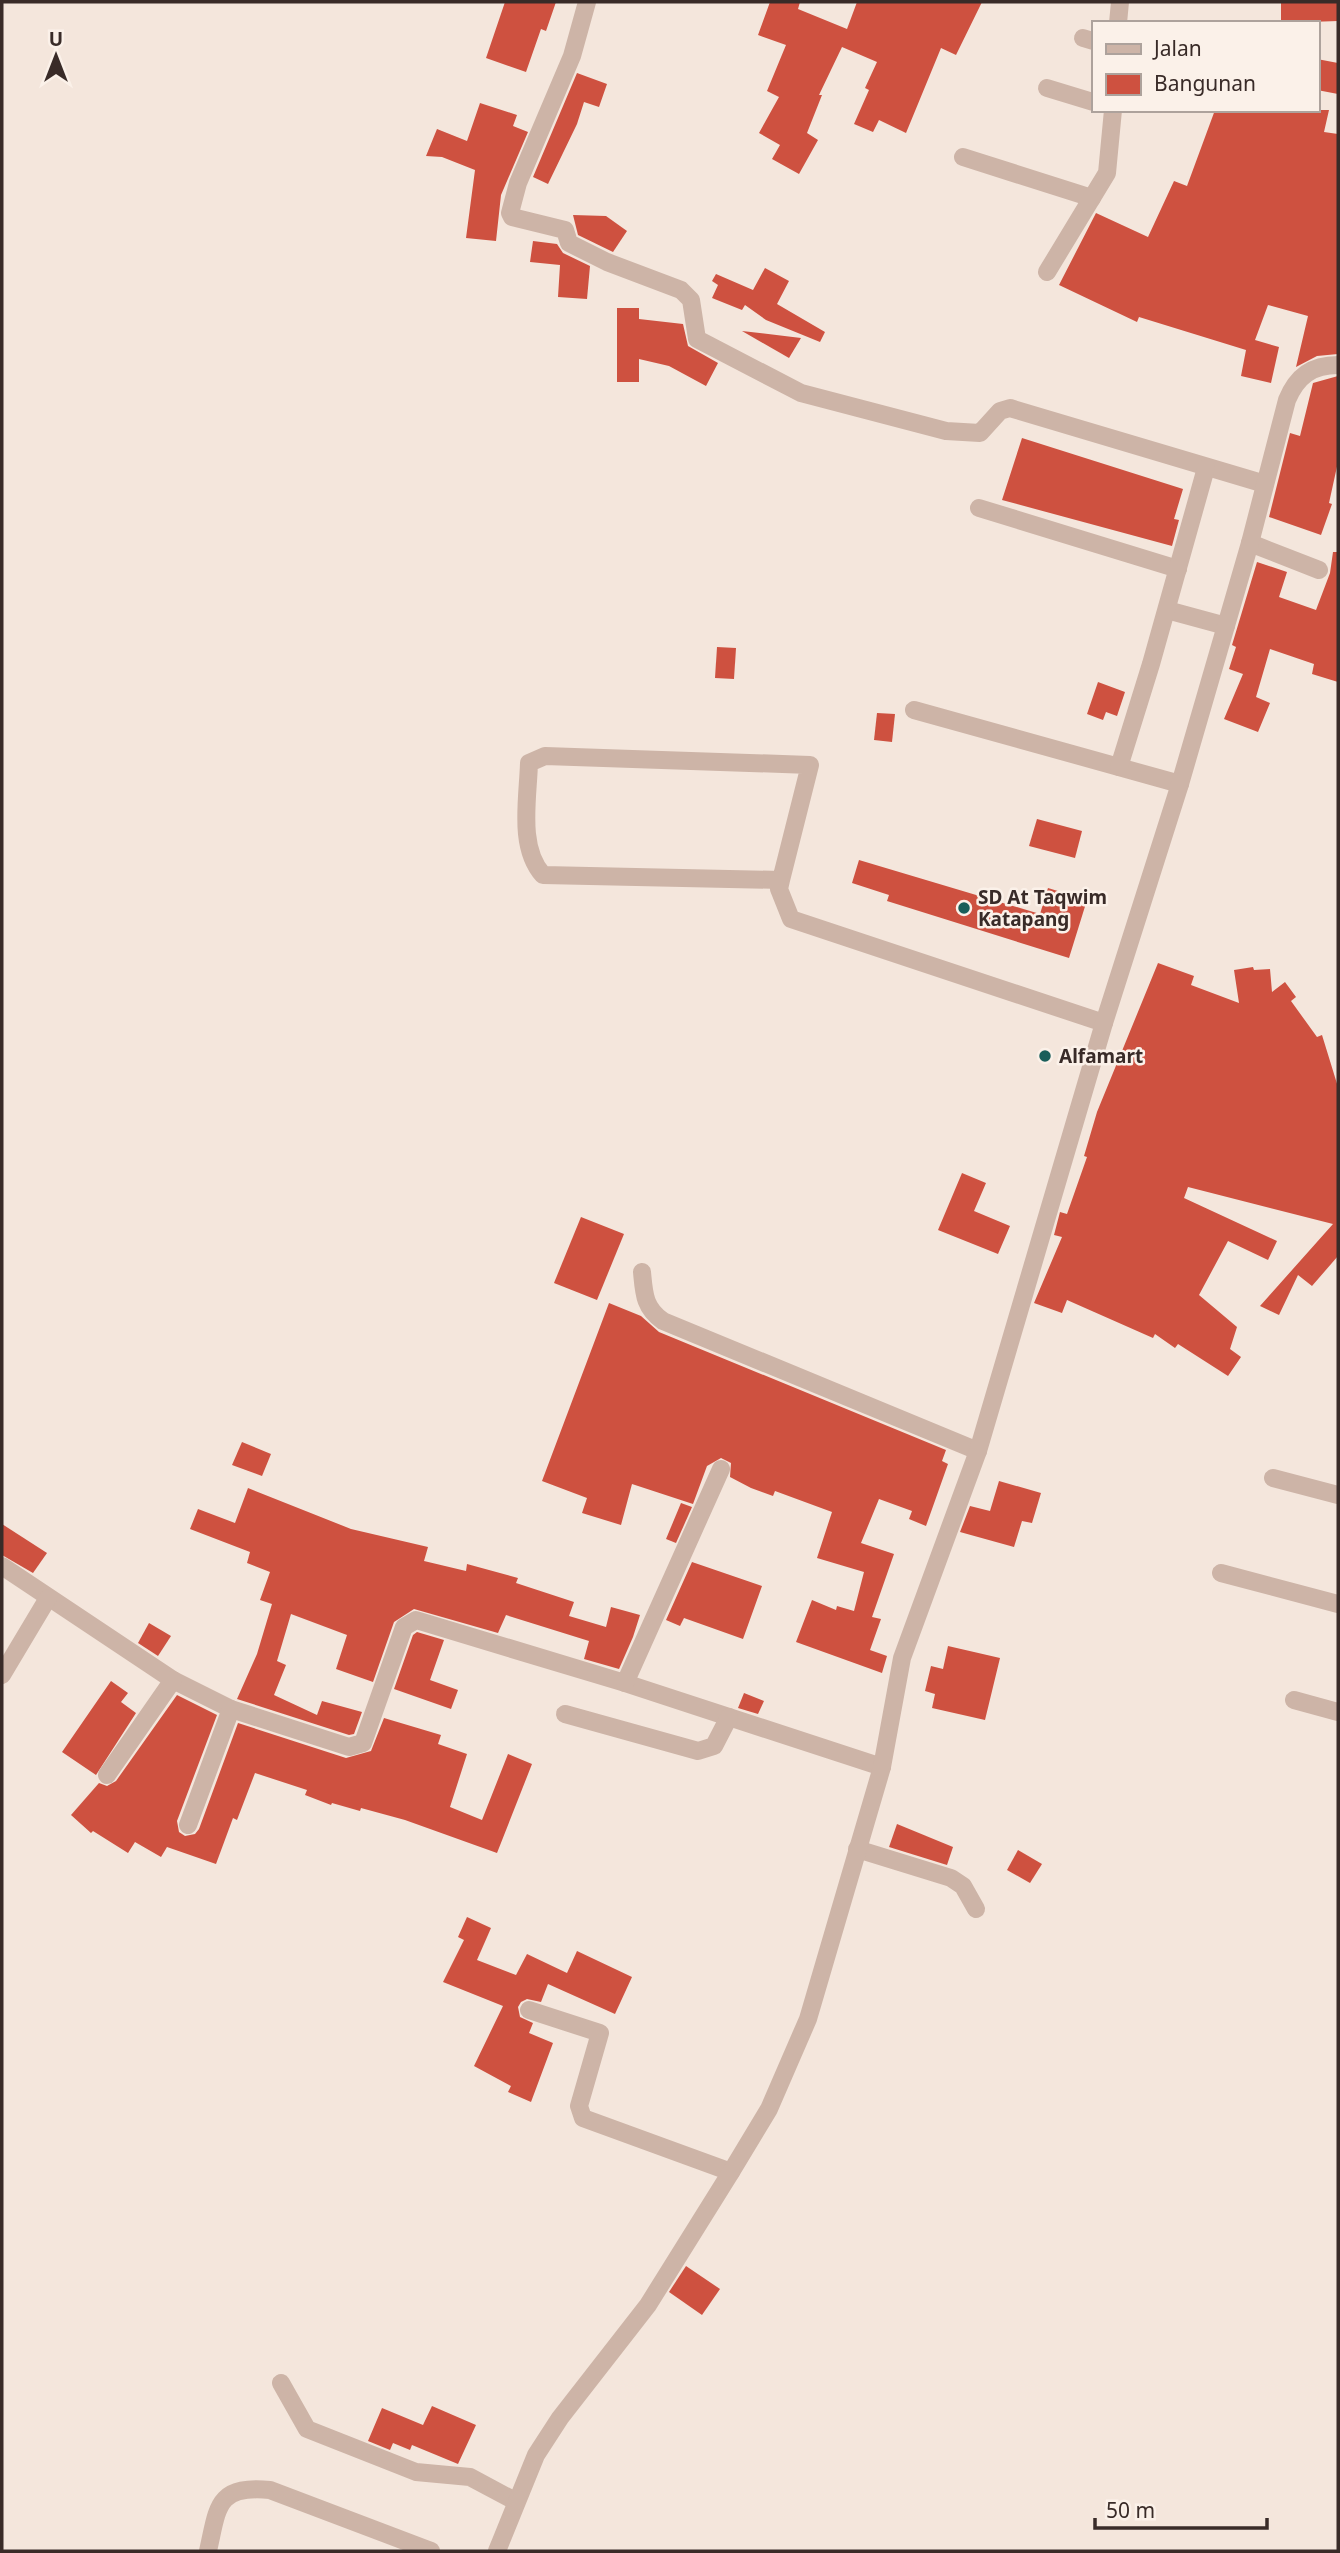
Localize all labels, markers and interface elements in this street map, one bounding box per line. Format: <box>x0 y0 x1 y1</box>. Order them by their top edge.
north arrow <box>21 21 91 91</box>
legend <box>1092 21 1319 112</box>
text: U <box>49 26 63 52</box>
text: Jalan <box>1152 34 1202 62</box>
text: Bangunan <box>1154 69 1256 97</box>
place label: SD At Taqwim Katapang <box>978 884 1107 932</box>
marker: SD At Taqwim Katapang <box>956 900 972 916</box>
place label: Alfamart <box>1059 1043 1143 1069</box>
marker: Alfamart <box>1037 1048 1053 1064</box>
scale bar <box>1095 2486 1266 2530</box>
text: 50 m <box>1106 2496 1155 2524</box>

